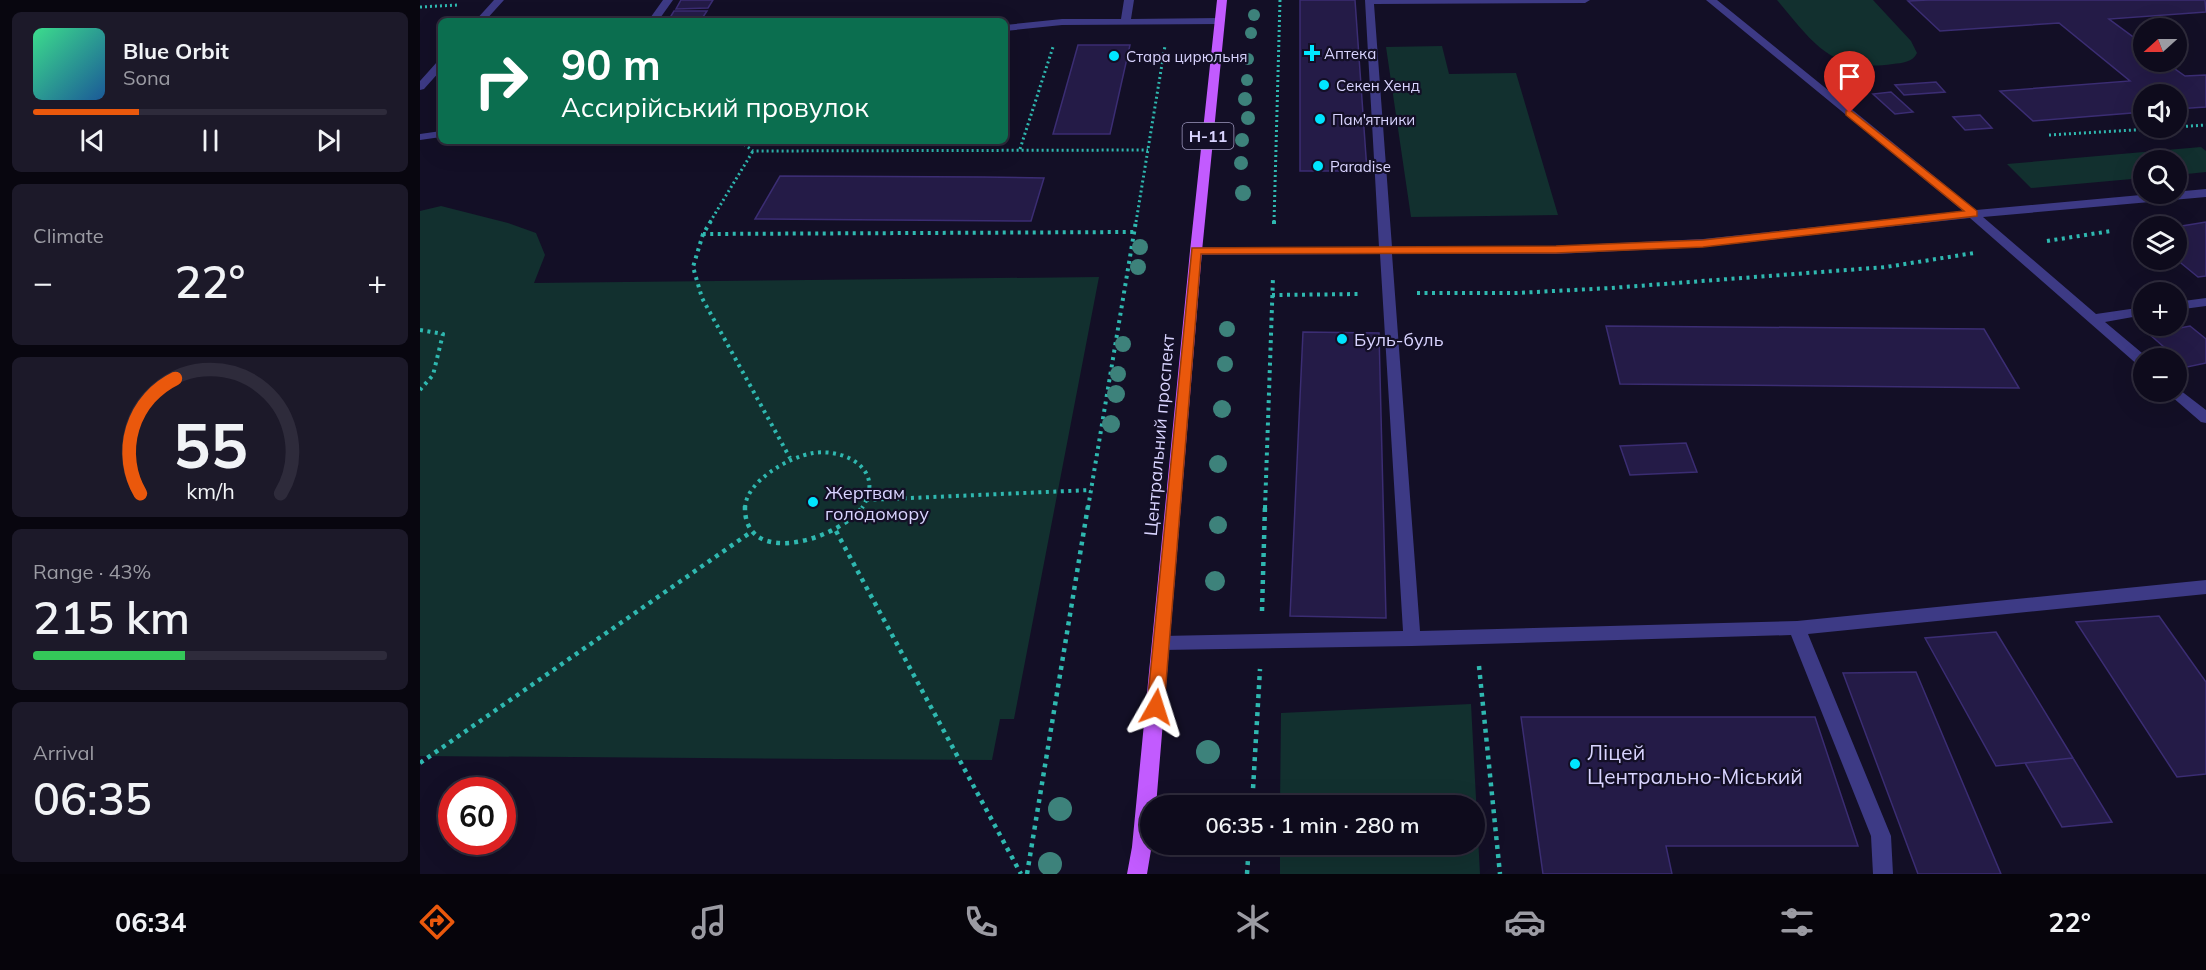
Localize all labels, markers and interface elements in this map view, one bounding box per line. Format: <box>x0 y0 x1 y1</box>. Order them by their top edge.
north arrow <box>2133 18 2187 72</box>
map controls <box>2133 18 2187 402</box>
text: Blue Orbit <box>123 37 229 65</box>
text: 90 m <box>561 38 661 91</box>
icon: right <box>462 42 540 120</box>
place label: Аптека <box>1324 44 1376 63</box>
marker: Аптека <box>1305 46 1319 60</box>
place label: Стара цирюльня <box>1126 47 1248 66</box>
marker: Стара цирюльня <box>1107 49 1121 63</box>
pin <box>1824 51 1875 113</box>
icon: arrive <box>1833 60 1866 93</box>
text: Sona <box>123 65 171 90</box>
place label: Секен Хенд <box>1336 76 1420 95</box>
marker: Секен Хенд <box>1317 78 1331 92</box>
button: sound <box>2133 84 2187 138</box>
text: Ассирійський провулок <box>561 90 869 124</box>
place label: Пам'ятники <box>1332 110 1415 129</box>
marker: Пам'ятники <box>1313 112 1327 126</box>
road number: Н-11 <box>1182 123 1234 149</box>
icon: previous <box>76 124 109 157</box>
icon: pause <box>194 124 227 157</box>
icon: next <box>312 124 345 157</box>
button: search <box>2133 150 2187 204</box>
place label: Paradise <box>1330 157 1391 176</box>
marker: Paradise <box>1311 159 1325 173</box>
button: layers <box>2133 216 2187 270</box>
text: Climate <box>33 223 104 248</box>
text: 22° <box>175 253 245 309</box>
text: − <box>33 261 53 302</box>
text: + <box>367 261 387 302</box>
button: + <box>2133 282 2187 336</box>
place label: Буль-буль <box>1354 328 1444 351</box>
street label: Центральний проспект <box>1139 332 1179 537</box>
marker: Буль-буль <box>1335 332 1349 346</box>
button: − <box>2133 348 2187 402</box>
text: 55 <box>173 405 247 484</box>
text: km/h <box>186 477 234 504</box>
place label: Жертвам голодомору <box>825 481 929 525</box>
marker: Жертвам голодомору <box>806 495 820 509</box>
text: Range · 43% <box>33 559 151 584</box>
text: 215 km <box>33 589 190 645</box>
position arrow <box>1124 675 1188 739</box>
place label: Ліцей Центрально-Міський <box>1587 739 1803 789</box>
text: Arrival <box>33 740 94 765</box>
marker: Ліцей Центрально-Міський <box>1568 757 1582 771</box>
text: 06:35 <box>33 770 152 826</box>
speed limit sign: 60 <box>438 777 516 855</box>
text: 06:35 · 1 min · 280 m <box>1205 811 1420 839</box>
icon: directions <box>416 901 458 943</box>
icon: music <box>688 901 730 943</box>
icon: phone <box>960 901 1002 943</box>
icon: climate <box>1232 901 1274 943</box>
icon: car <box>1504 901 1546 943</box>
icon: filters <box>1776 901 1818 943</box>
text: 06:34 <box>115 905 186 939</box>
text: 22° <box>2048 905 2091 939</box>

